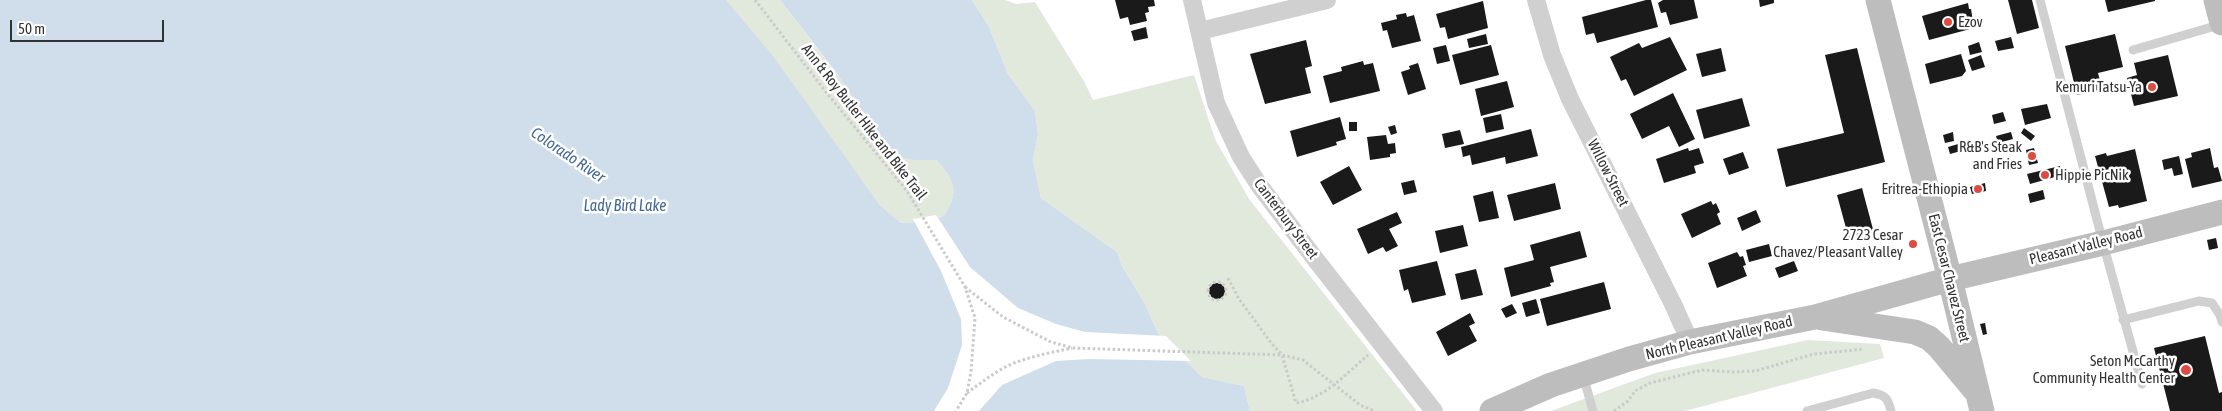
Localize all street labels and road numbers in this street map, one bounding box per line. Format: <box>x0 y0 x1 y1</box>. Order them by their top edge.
street label: Ann & Roy Butler Hike and Bike Trail <box>798 40 930 204</box>
street label: Willow Street <box>1583 136 1633 210</box>
street label: Canterbury Street <box>1250 175 1322 263</box>
street label: East Cesar Chavez Street <box>1924 212 1974 344</box>
street label: Pleasant Valley Road <box>2028 223 2144 269</box>
street label: North Pleasant Valley Road <box>1644 312 1794 364</box>

